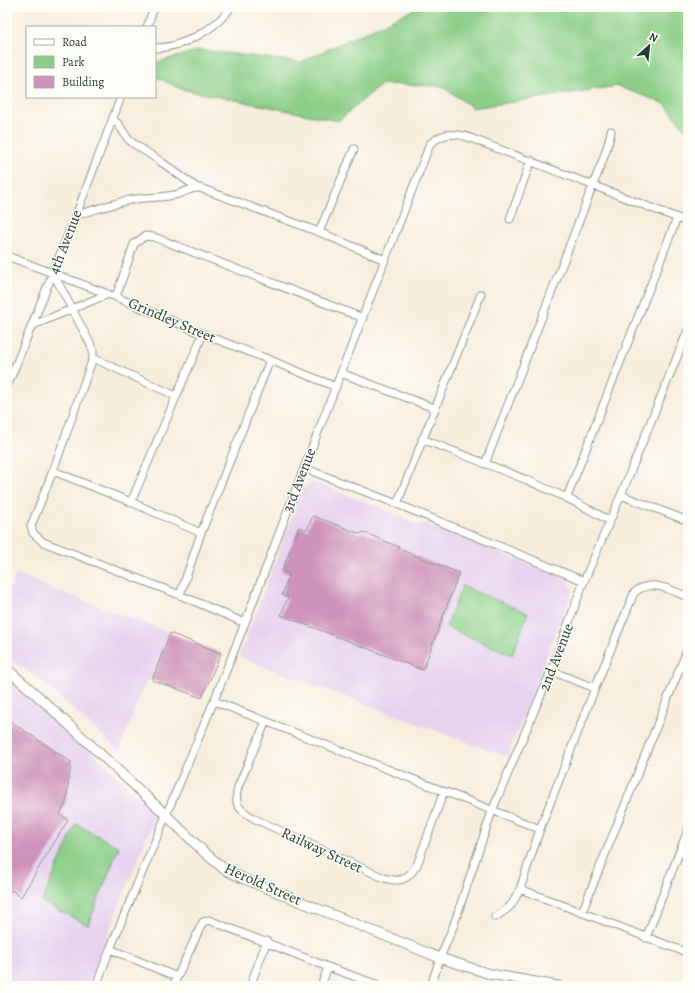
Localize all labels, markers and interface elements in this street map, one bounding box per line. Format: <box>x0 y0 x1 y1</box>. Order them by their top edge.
legend <box>26 26 156 98</box>
north arrow <box>629 26 669 66</box>
text: N <box>646 29 660 46</box>
text: Road <box>62 34 88 50</box>
text: Park <box>62 54 85 70</box>
text: Building <box>62 74 104 90</box>
street label: 4th Avenue <box>44 207 87 277</box>
street label: Grindley Street <box>125 293 219 347</box>
street label: 3rd Avenue <box>278 445 321 515</box>
street label: 2nd Avenue <box>534 620 578 694</box>
street label: Railway Street <box>278 822 366 878</box>
street label: Herold Street <box>221 858 305 910</box>

